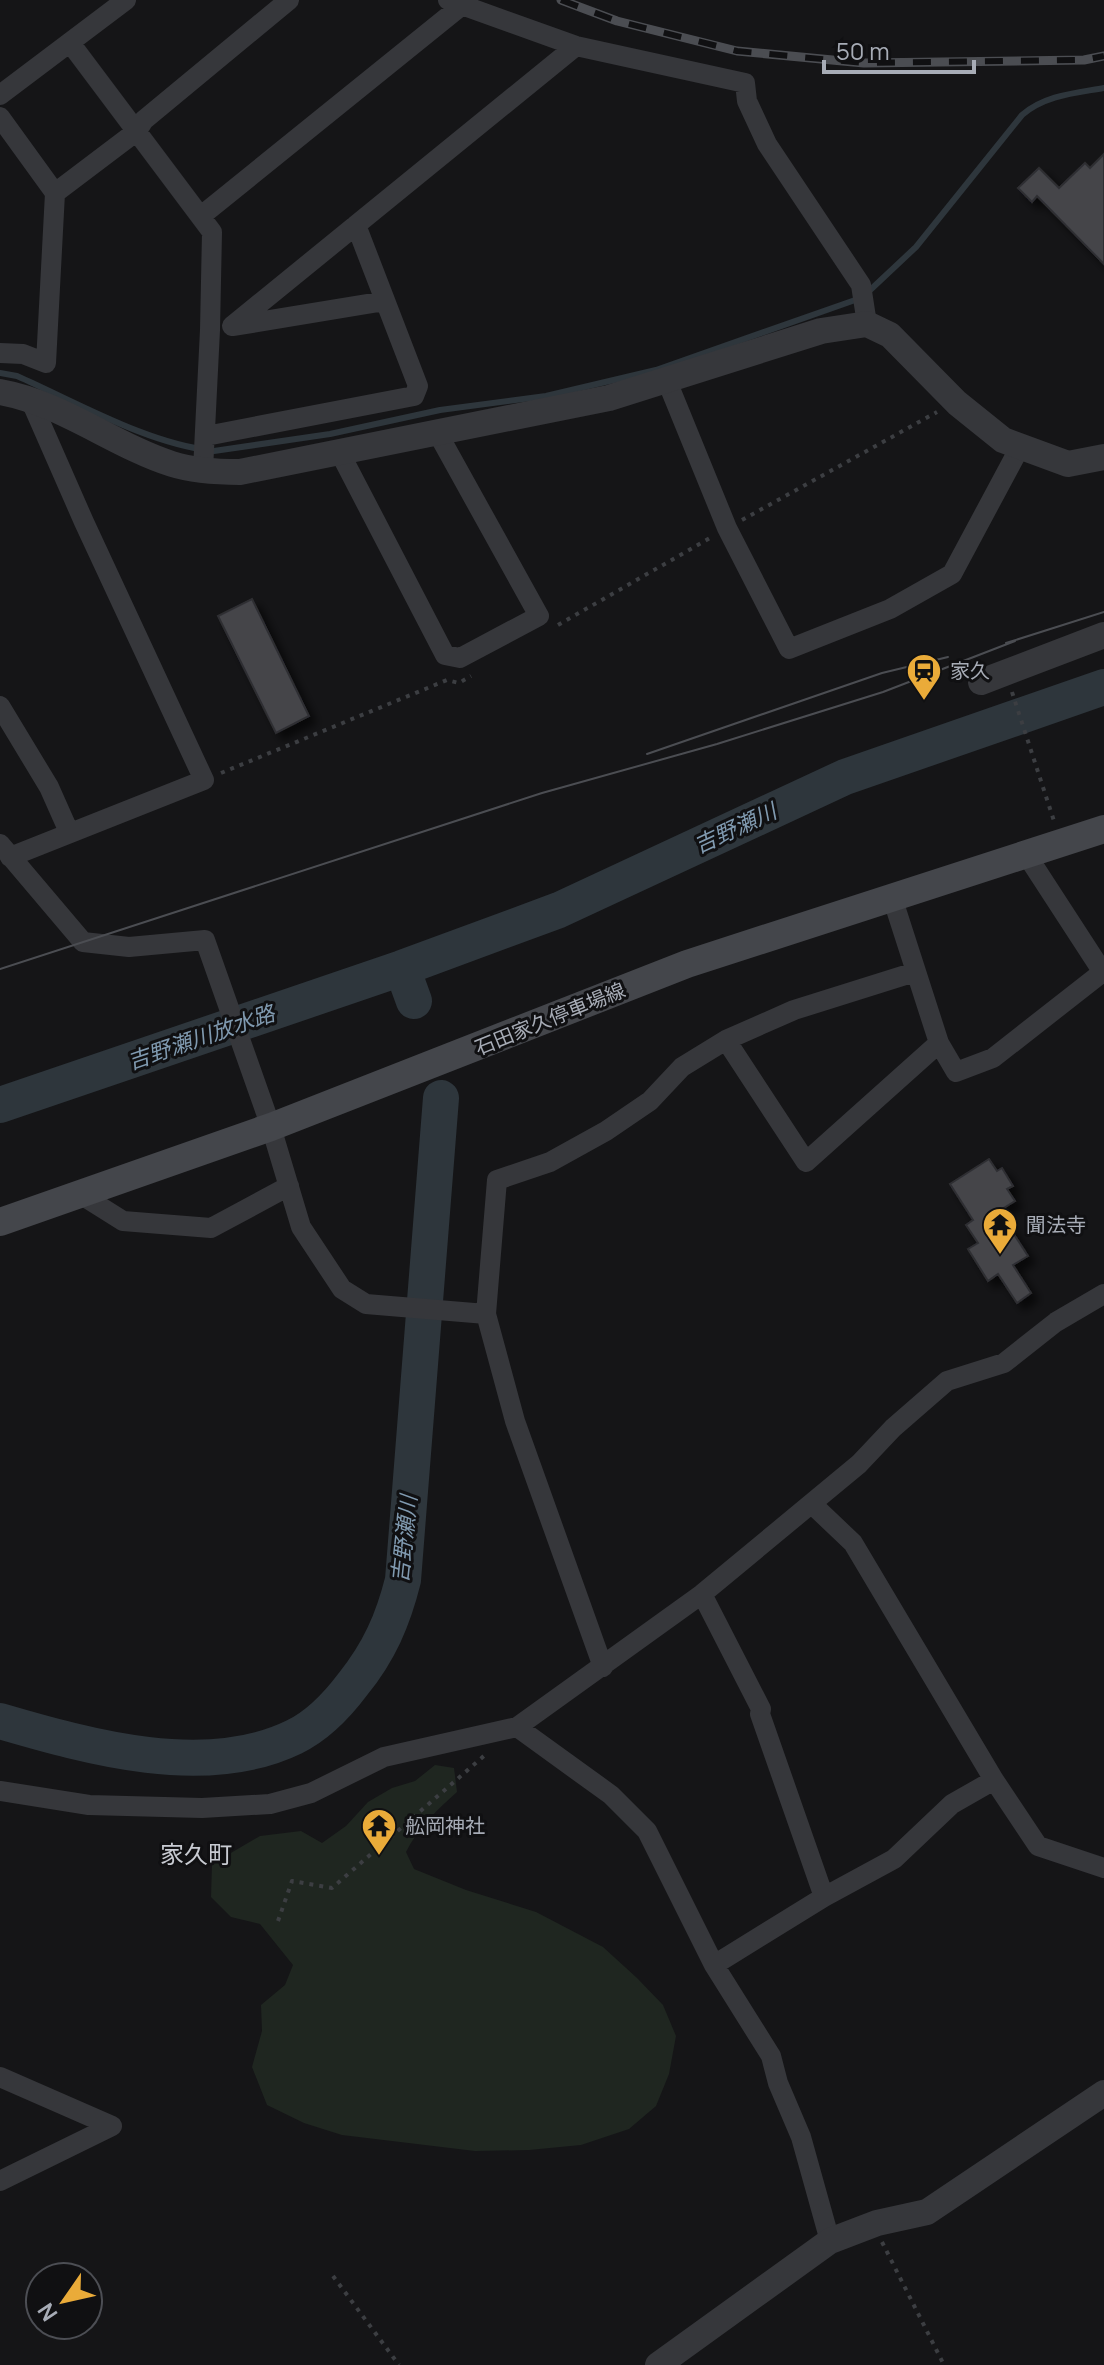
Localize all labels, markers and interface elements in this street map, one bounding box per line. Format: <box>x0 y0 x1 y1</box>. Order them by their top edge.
scale bar <box>824 24 974 74</box>
text: 50 m <box>836 34 890 67</box>
station icon: 家久 <box>905 652 943 702</box>
place label: 家久 <box>950 657 990 684</box>
water label: 吉野瀬川 <box>689 795 783 860</box>
street label: 石田家久停車場線 <box>471 976 629 1061</box>
water label: 吉野瀬川放水路 <box>123 997 281 1076</box>
temple icon: 聞法寺 <box>981 1206 1019 1256</box>
place label: 聞法寺 <box>1026 1211 1086 1238</box>
water label: 吉野瀬川 <box>384 1492 424 1584</box>
temple icon: 舩岡神社 <box>360 1807 398 1857</box>
place label: 舩岡神社 <box>405 1812 485 1839</box>
district label: 家久町 <box>160 1837 232 1870</box>
north arrow <box>24 2261 104 2341</box>
text: N <box>31 2297 64 2327</box>

